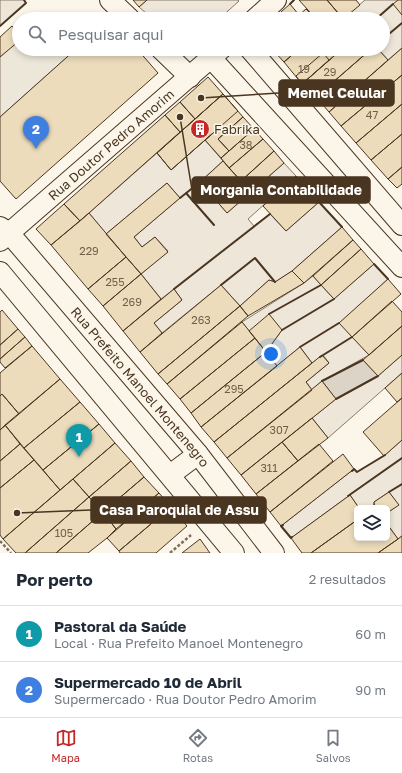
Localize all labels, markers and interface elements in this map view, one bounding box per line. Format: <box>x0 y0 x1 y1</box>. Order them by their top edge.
search box <box>12 12 390 56</box>
icon: search <box>26 23 48 45</box>
text: Pesquisar aqui <box>58 25 163 43</box>
house number: 19 <box>298 62 310 75</box>
house number: 29 <box>323 65 337 78</box>
callout: Memel Celular <box>279 80 394 106</box>
text: Memel Celular <box>288 84 387 101</box>
street label: Rua Doutor Pedro Amorim <box>45 86 177 204</box>
house number: 47 <box>366 108 378 121</box>
pin: 2 <box>23 116 49 149</box>
building icon: Fabrika <box>189 118 211 140</box>
place label: Fabrika <box>214 121 260 137</box>
house number: 38 <box>239 138 253 151</box>
callout: Morgania Contabilidade <box>192 177 370 203</box>
text: Morgania Contabilidade <box>200 181 362 198</box>
house number: 229 <box>79 244 99 257</box>
house number: 255 <box>105 275 125 288</box>
house number: 269 <box>122 295 142 308</box>
street label: Rua Prefeito Manoel Montenegro <box>68 303 213 470</box>
house number: 263 <box>191 313 211 326</box>
your location <box>261 344 281 364</box>
house number: 295 <box>224 382 244 395</box>
house number: 307 <box>269 423 289 436</box>
pin: 1 <box>66 424 92 457</box>
house number: 311 <box>260 461 278 474</box>
callout: Casa Paroquial de Assu <box>91 497 266 523</box>
text: Casa Paroquial de Assu <box>99 501 259 518</box>
map controls <box>354 505 390 541</box>
button: layers <box>354 505 390 541</box>
house number: 105 <box>55 526 73 539</box>
text: Por perto <box>16 569 93 590</box>
text: 2 resultados <box>309 571 386 587</box>
text: Pastoral da Saúde <box>54 617 186 635</box>
text: 1 <box>26 626 32 642</box>
text: 60 m <box>355 626 386 642</box>
text: Local · Rua Prefeito Manoel Montenegro <box>54 635 303 651</box>
text: Supermercado 10 de Abril <box>54 673 242 691</box>
text: 2 <box>25 682 33 698</box>
text: 90 m <box>355 682 386 698</box>
text: Supermercado · Rua Doutor Pedro Amorim <box>54 691 317 707</box>
tab: Mapa <box>51 727 80 764</box>
tab: Rotas <box>183 727 213 764</box>
tab: Salvos <box>316 727 351 764</box>

